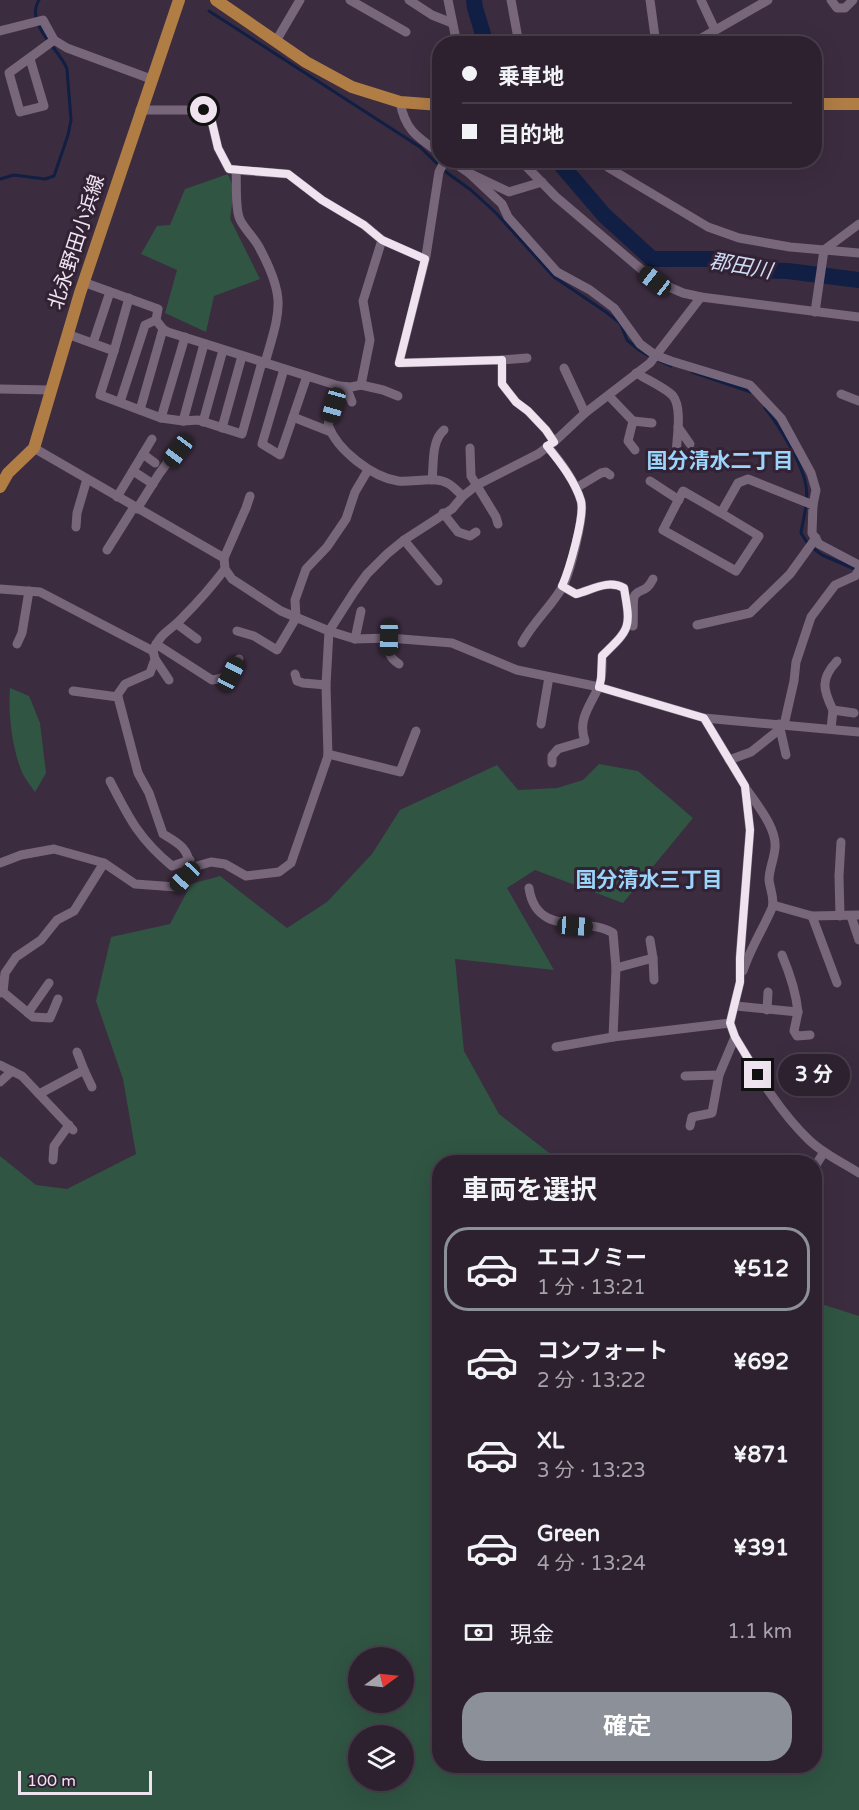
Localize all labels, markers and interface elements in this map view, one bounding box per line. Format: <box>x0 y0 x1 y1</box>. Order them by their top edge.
text: 乗車地 <box>498 64 564 90</box>
route start <box>190 96 217 123</box>
text: 目的地 <box>498 122 564 148</box>
street label: 北永野田小浜線 <box>44 172 110 313</box>
water label: 郡田川 <box>708 249 776 285</box>
car <box>635 263 675 299</box>
car <box>320 385 348 425</box>
car <box>160 431 196 471</box>
district label: 国分清水二丁目 <box>647 449 794 474</box>
car <box>380 620 398 656</box>
car <box>215 654 247 694</box>
car <box>166 858 204 896</box>
district label: 国分清水三丁目 <box>576 868 723 893</box>
car <box>556 916 594 936</box>
callout: 3 分 <box>779 1054 851 1096</box>
route end <box>744 1061 771 1088</box>
text: 3 分 <box>795 1063 833 1087</box>
text: 車両を選択 <box>462 1174 597 1207</box>
icon: car <box>465 1242 519 1296</box>
text: エコノミー <box>537 1245 647 1271</box>
text: ¥512 <box>733 1256 789 1282</box>
text: 1 分 · 13:21 <box>537 1276 646 1300</box>
icon: car <box>465 1335 519 1389</box>
text: コンフォート <box>537 1338 668 1364</box>
text: ¥692 <box>733 1349 789 1375</box>
text: 2 分 · 13:22 <box>537 1369 646 1393</box>
icon: car <box>465 1428 519 1482</box>
text: XL <box>537 1428 564 1454</box>
text: ¥871 <box>733 1442 789 1468</box>
text: 3 分 · 13:23 <box>537 1459 646 1483</box>
icon: car <box>465 1521 519 1575</box>
text: Green <box>537 1521 600 1547</box>
text: ¥391 <box>733 1535 789 1561</box>
text: 4 分 · 13:24 <box>537 1552 646 1576</box>
icon: cash <box>462 1616 495 1649</box>
text: 1.1 km <box>727 1620 792 1644</box>
text: 現金 <box>510 1622 554 1648</box>
north arrow <box>348 1647 414 1713</box>
map controls <box>348 1647 414 1791</box>
button: 確定 <box>462 1692 792 1761</box>
button: layers <box>348 1725 414 1791</box>
scale bar <box>18 1768 152 1796</box>
text: 100 m <box>27 1771 76 1791</box>

